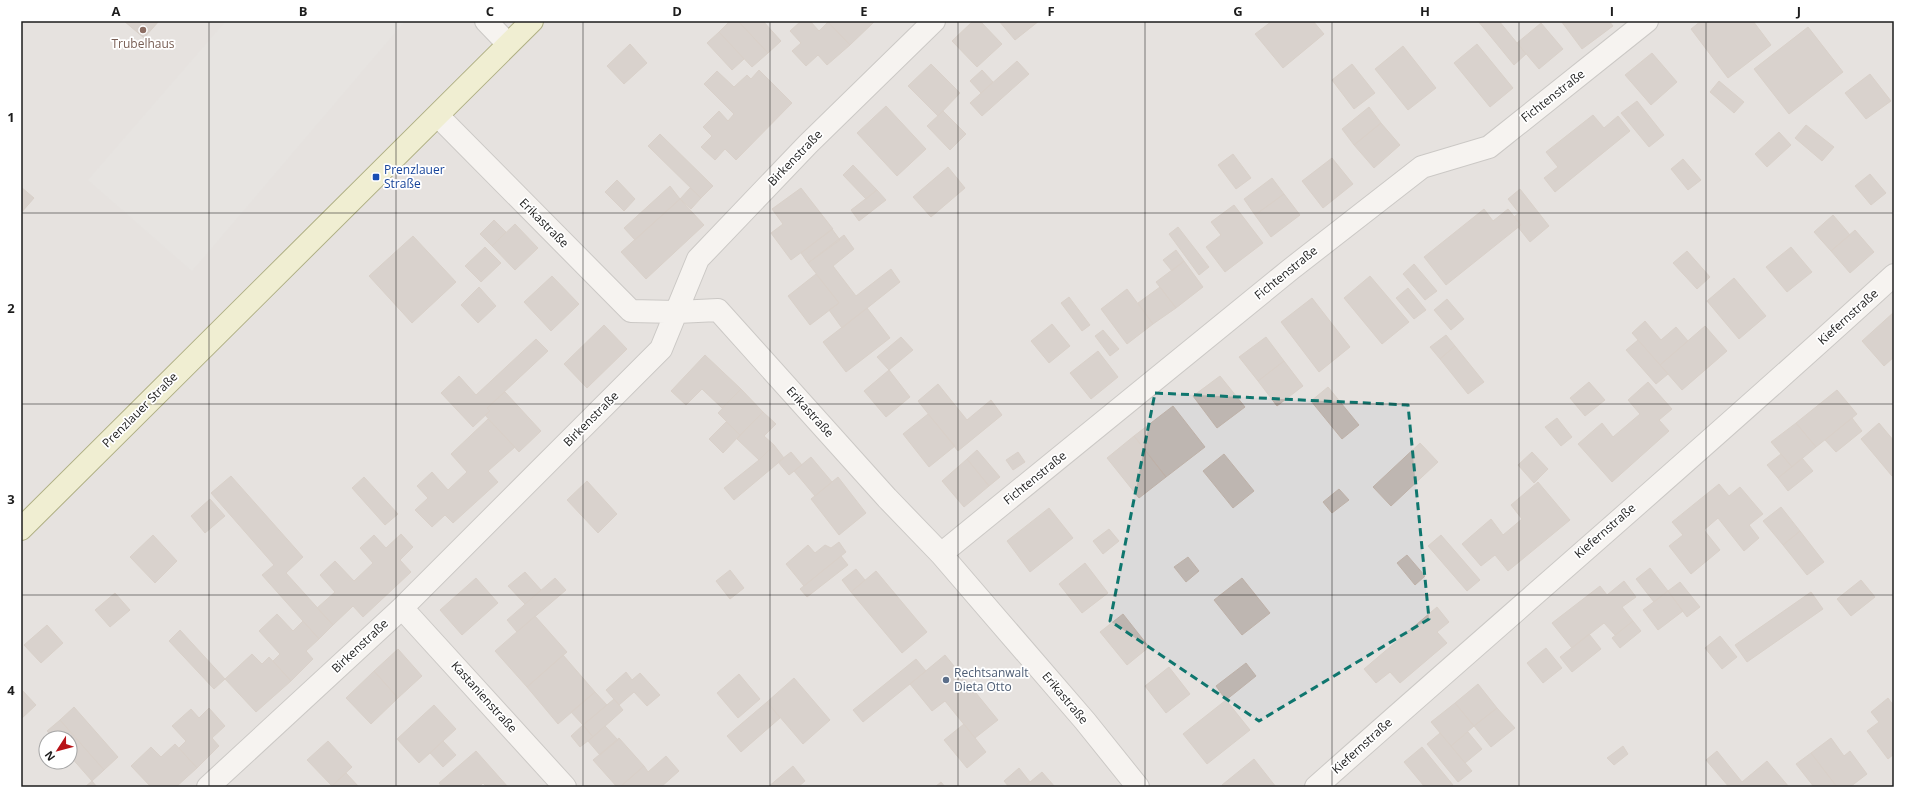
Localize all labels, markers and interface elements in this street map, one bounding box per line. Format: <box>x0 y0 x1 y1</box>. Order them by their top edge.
text: A <box>112 2 121 20</box>
text: B <box>299 2 308 20</box>
text: C <box>486 2 494 20</box>
text: D <box>672 2 682 20</box>
text: E <box>860 2 868 20</box>
text: F <box>1047 2 1055 20</box>
text: G <box>1233 2 1243 20</box>
text: H <box>1420 2 1430 20</box>
text: I <box>1610 2 1614 20</box>
text: J <box>1796 2 1801 20</box>
marker: Trubelhaus <box>138 25 148 35</box>
place label: Trubelhaus <box>111 35 175 52</box>
street label: Fichtenstraße <box>1517 65 1588 126</box>
text: 1 <box>7 108 15 126</box>
street label: Birkenstraße <box>764 126 826 189</box>
place label: Prenzlauer Straße <box>384 161 445 192</box>
marker: Prenzlauer Straße <box>371 172 381 182</box>
street label: Erikastraße <box>516 194 573 251</box>
street label: Fichtenstraße <box>1251 242 1321 303</box>
street label: Kiefernstraße <box>1814 285 1882 348</box>
text: 2 <box>7 299 15 317</box>
street label: Prenzlauer Straße <box>98 368 181 451</box>
street label: Erikastraße <box>783 382 838 441</box>
street label: Birkenstraße <box>559 387 622 450</box>
street label: Fichtenstraße <box>1000 447 1070 508</box>
text: 3 <box>7 490 15 508</box>
street label: Kiefernstraße <box>1570 499 1639 562</box>
street label: Birkenstraße <box>328 615 392 676</box>
street label: Kastanienstraße <box>448 657 521 736</box>
place label: Rechtsanwalt Dieta Otto <box>954 664 1029 695</box>
street label: Erikastraße <box>1039 668 1092 728</box>
marker: Rechtsanwalt Dieta Otto <box>941 675 951 685</box>
text: 4 <box>7 681 15 699</box>
street label: Kiefernstraße <box>1328 714 1396 777</box>
north arrow <box>38 730 78 770</box>
text: N <box>41 748 58 764</box>

